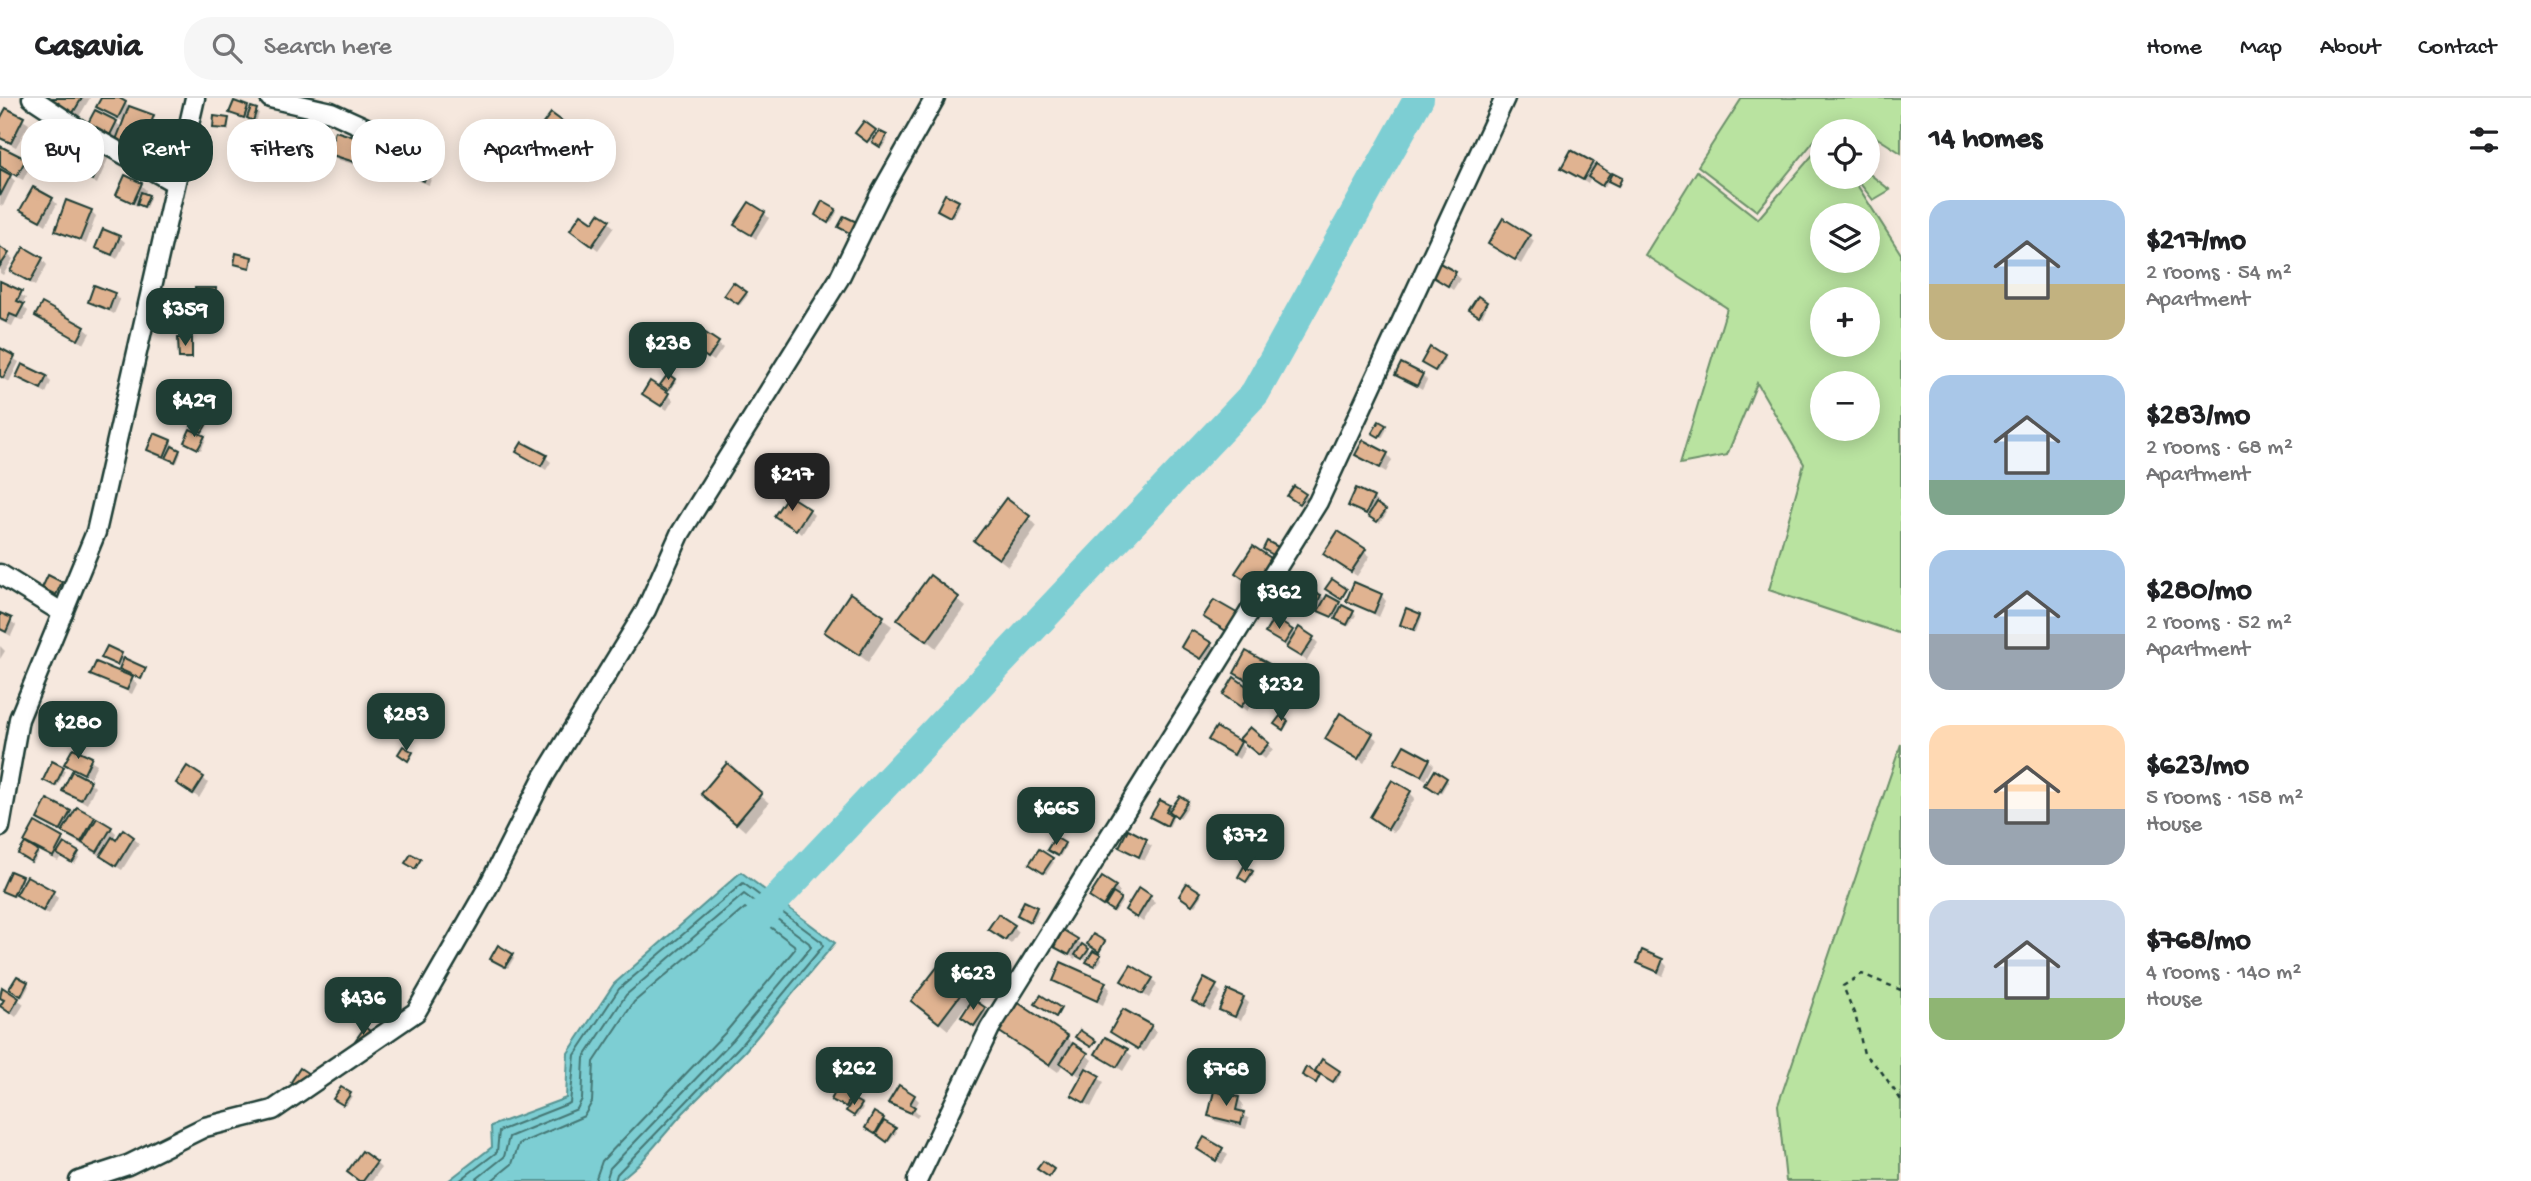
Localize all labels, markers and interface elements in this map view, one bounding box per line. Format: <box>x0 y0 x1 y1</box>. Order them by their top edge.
search box <box>184 17 674 80</box>
text: Casavia <box>35 29 142 67</box>
icon: search <box>208 29 246 67</box>
text: Search here <box>264 33 392 64</box>
text: Home <box>2146 34 2202 63</box>
text: Map <box>2240 34 2282 63</box>
text: About <box>2320 34 2380 63</box>
text: Contact <box>2418 34 2496 63</box>
chip: Buy <box>21 119 104 182</box>
chip: Rent <box>118 119 213 182</box>
chip: Filters <box>227 119 337 182</box>
chip: New <box>351 119 445 182</box>
chip: Apartment <box>459 119 616 182</box>
map controls <box>1810 119 1880 441</box>
button: locate <box>1810 119 1880 189</box>
icon: filters <box>2465 121 2503 159</box>
text: 14 homes <box>1929 123 2042 158</box>
button: layers <box>1810 203 1880 273</box>
text: $217/mo <box>2146 225 2246 260</box>
icon: home <box>1985 228 2069 312</box>
text: 2 rooms · 54 m² <box>2146 260 2292 287</box>
button: + <box>1810 287 1880 357</box>
text: Apartment <box>2146 287 2250 314</box>
pin: $359 <box>144 288 226 348</box>
text: $359 <box>162 297 208 324</box>
pin: $238 <box>627 322 709 382</box>
text: $238 <box>645 331 691 358</box>
button: − <box>1810 371 1880 441</box>
pin: $429 <box>153 380 235 439</box>
text: $429 <box>172 388 216 415</box>
text: $283/mo <box>2146 400 2250 435</box>
icon: home <box>1985 403 2069 487</box>
text: 2 rooms · 68 m² <box>2146 435 2293 462</box>
pin: $217 <box>751 454 833 513</box>
text: $217 <box>771 462 813 489</box>
text: Apartment <box>2146 462 2250 489</box>
pin: $362 <box>1238 572 1320 631</box>
text: $280/mo <box>2146 575 2252 610</box>
icon: home <box>1985 578 2069 662</box>
text: $362 <box>1256 580 1302 607</box>
text: 2 rooms · 52 m² <box>2146 610 2292 637</box>
text: Apartment <box>2146 637 2250 664</box>
pin: $232 <box>1240 664 1322 723</box>
text: $232 <box>1259 672 1303 699</box>
pin: $283 <box>365 694 447 753</box>
pin: $280 <box>37 702 119 761</box>
text: $283 <box>383 702 429 729</box>
text: $280 <box>54 710 102 737</box>
text: $623/mo <box>2146 750 2249 785</box>
icon: home <box>1985 753 2069 837</box>
text: 5 rooms · 158 m² <box>2146 785 2303 812</box>
pin: $665 <box>1015 788 1097 847</box>
text: $665 <box>1033 796 1079 823</box>
text: House <box>2146 812 2202 839</box>
pin: $372 <box>1204 814 1286 874</box>
text: $372 <box>1222 823 1268 850</box>
text: $768/mo <box>2146 925 2251 960</box>
icon: home <box>1985 928 2069 1012</box>
pin: $623 <box>932 953 1014 1012</box>
text: 4 rooms · 140 m² <box>2146 960 2301 987</box>
text: $623 <box>950 961 996 988</box>
pin: $436 <box>322 978 404 1037</box>
text: $436 <box>341 986 385 1013</box>
text: House <box>2146 987 2202 1014</box>
pin: $262 <box>813 1048 895 1107</box>
pin: $768 <box>1185 1048 1267 1108</box>
text: $262 <box>832 1056 876 1083</box>
text: $768 <box>1203 1057 1249 1084</box>

